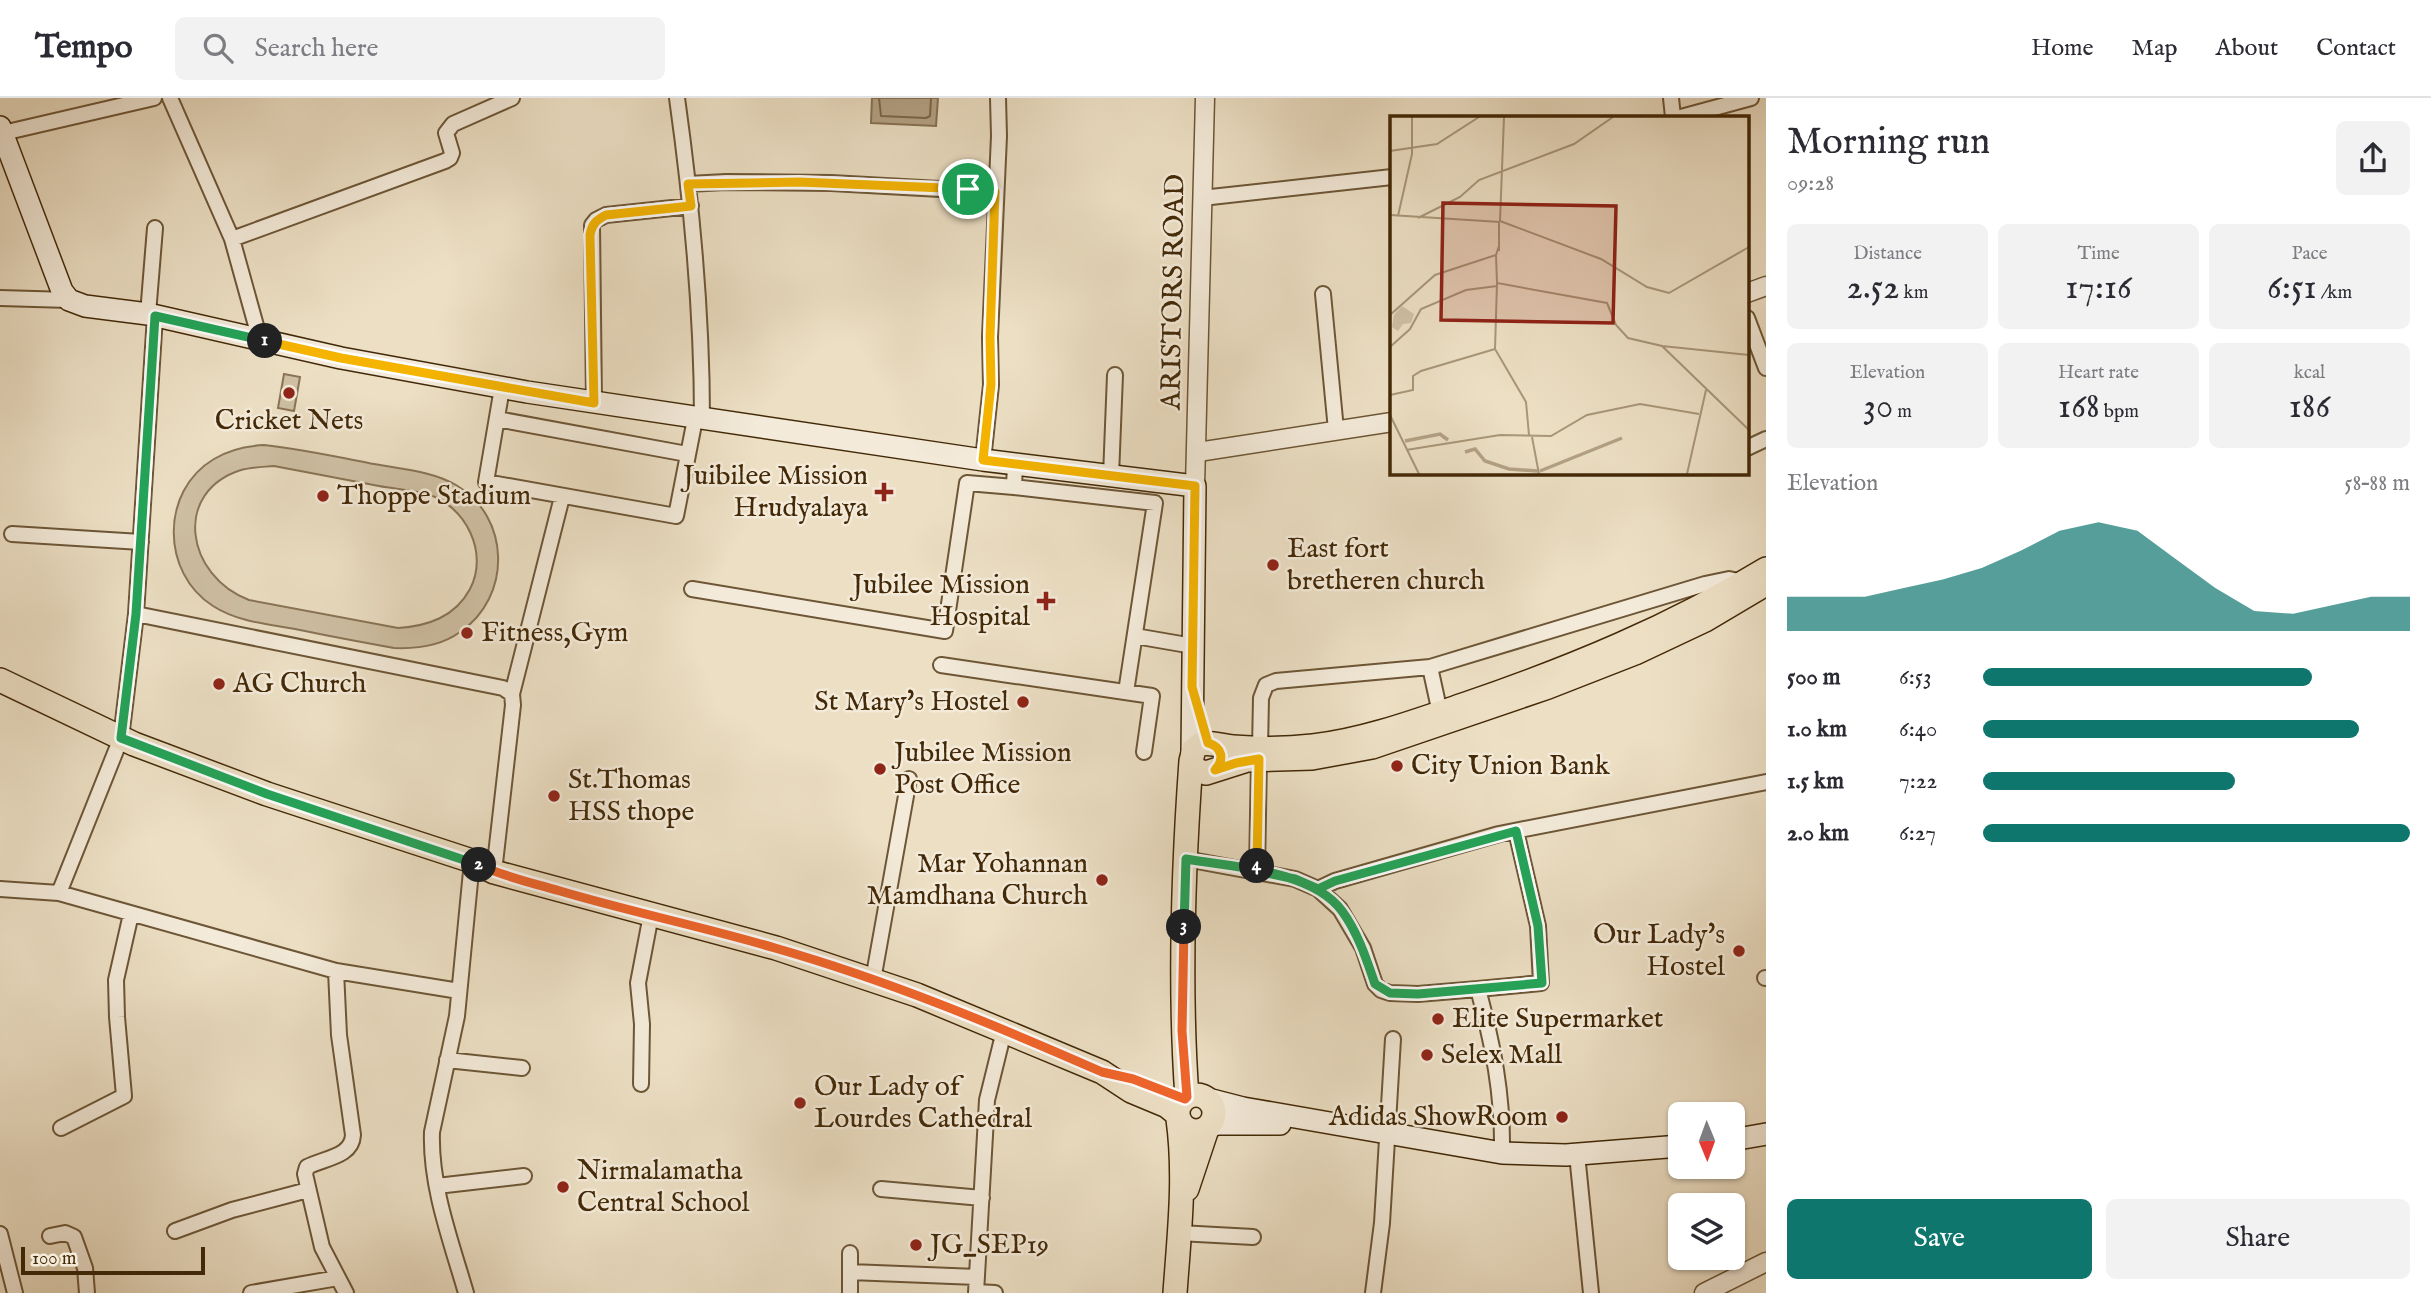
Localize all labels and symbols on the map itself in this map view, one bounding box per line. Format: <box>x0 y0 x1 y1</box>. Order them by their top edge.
inset map <box>1390 116 1748 474</box>
pin <box>938 159 998 219</box>
street label: ARISTORS ROAD <box>1154 174 1194 411</box>
pin: 1 <box>247 324 282 358</box>
marker: Cricket Nets <box>281 385 297 401</box>
place label: Cricket Nets <box>215 404 363 439</box>
place label: Juibilee Mission Hrudyalaya <box>680 459 869 526</box>
place label: Thoppe Stadium <box>337 479 531 514</box>
marker: Juibilee Mission Hrudyalaya <box>874 482 894 502</box>
marker: Thoppe Stadium <box>315 488 331 504</box>
place label: East fort bretheren church <box>1287 532 1485 599</box>
marker: East fort bretheren church <box>1265 557 1281 573</box>
place label: Jubilee Mission Hospital <box>849 568 1030 635</box>
marker: Jubilee Mission Hospital <box>1036 591 1056 611</box>
place label: Fitness,Gym <box>481 616 628 651</box>
marker: Fitness,Gym <box>459 625 475 641</box>
place label: AG Church <box>232 667 366 702</box>
marker: AG Church <box>211 676 227 692</box>
place label: St Mary's Hostel <box>814 685 1009 720</box>
marker: St Mary's Hostel <box>1015 694 1031 710</box>
place label: Jubilee Mission Post Office <box>891 736 1072 803</box>
place label: City Union Bank <box>1411 749 1611 784</box>
marker: City Union Bank <box>1389 758 1405 774</box>
marker: Jubilee Mission Post Office <box>872 761 888 777</box>
place label: St.Thomas HSS thope <box>568 763 695 830</box>
marker: St.Thomas HSS thope <box>546 788 562 804</box>
place label: Mar Yohannan Mamdhana Church <box>867 847 1088 914</box>
pin: 2 <box>462 848 496 882</box>
pin: 4 <box>1240 848 1274 884</box>
marker: Mar Yohannan Mamdhana Church <box>1094 872 1110 888</box>
pin: 3 <box>1166 910 1202 944</box>
place label: Our Lady's Hostel <box>1593 918 1725 985</box>
marker: Our Lady's Hostel <box>1731 943 1747 959</box>
place label: Elite Supermarket <box>1452 1002 1664 1037</box>
marker: Elite Supermarket <box>1430 1011 1446 1027</box>
place label: Selex Mall <box>1441 1038 1562 1073</box>
marker: Selex Mall <box>1419 1047 1435 1063</box>
place label: Our Lady of Lourdes Cathedral <box>814 1070 1032 1137</box>
marker: Our Lady of Lourdes Cathedral <box>792 1095 808 1111</box>
place label: Adidas ShowRoom <box>1328 1100 1548 1135</box>
north arrow <box>1668 1102 1745 1180</box>
marker: Adidas ShowRoom <box>1554 1109 1570 1125</box>
place label: Nirmalamatha Central School <box>577 1154 750 1221</box>
marker: Nirmalamatha Central School <box>555 1179 571 1195</box>
place label: JG_SEP19 <box>927 1228 1049 1263</box>
marker: JG_SEP19 <box>908 1237 924 1253</box>
scale bar <box>21 1244 205 1276</box>

